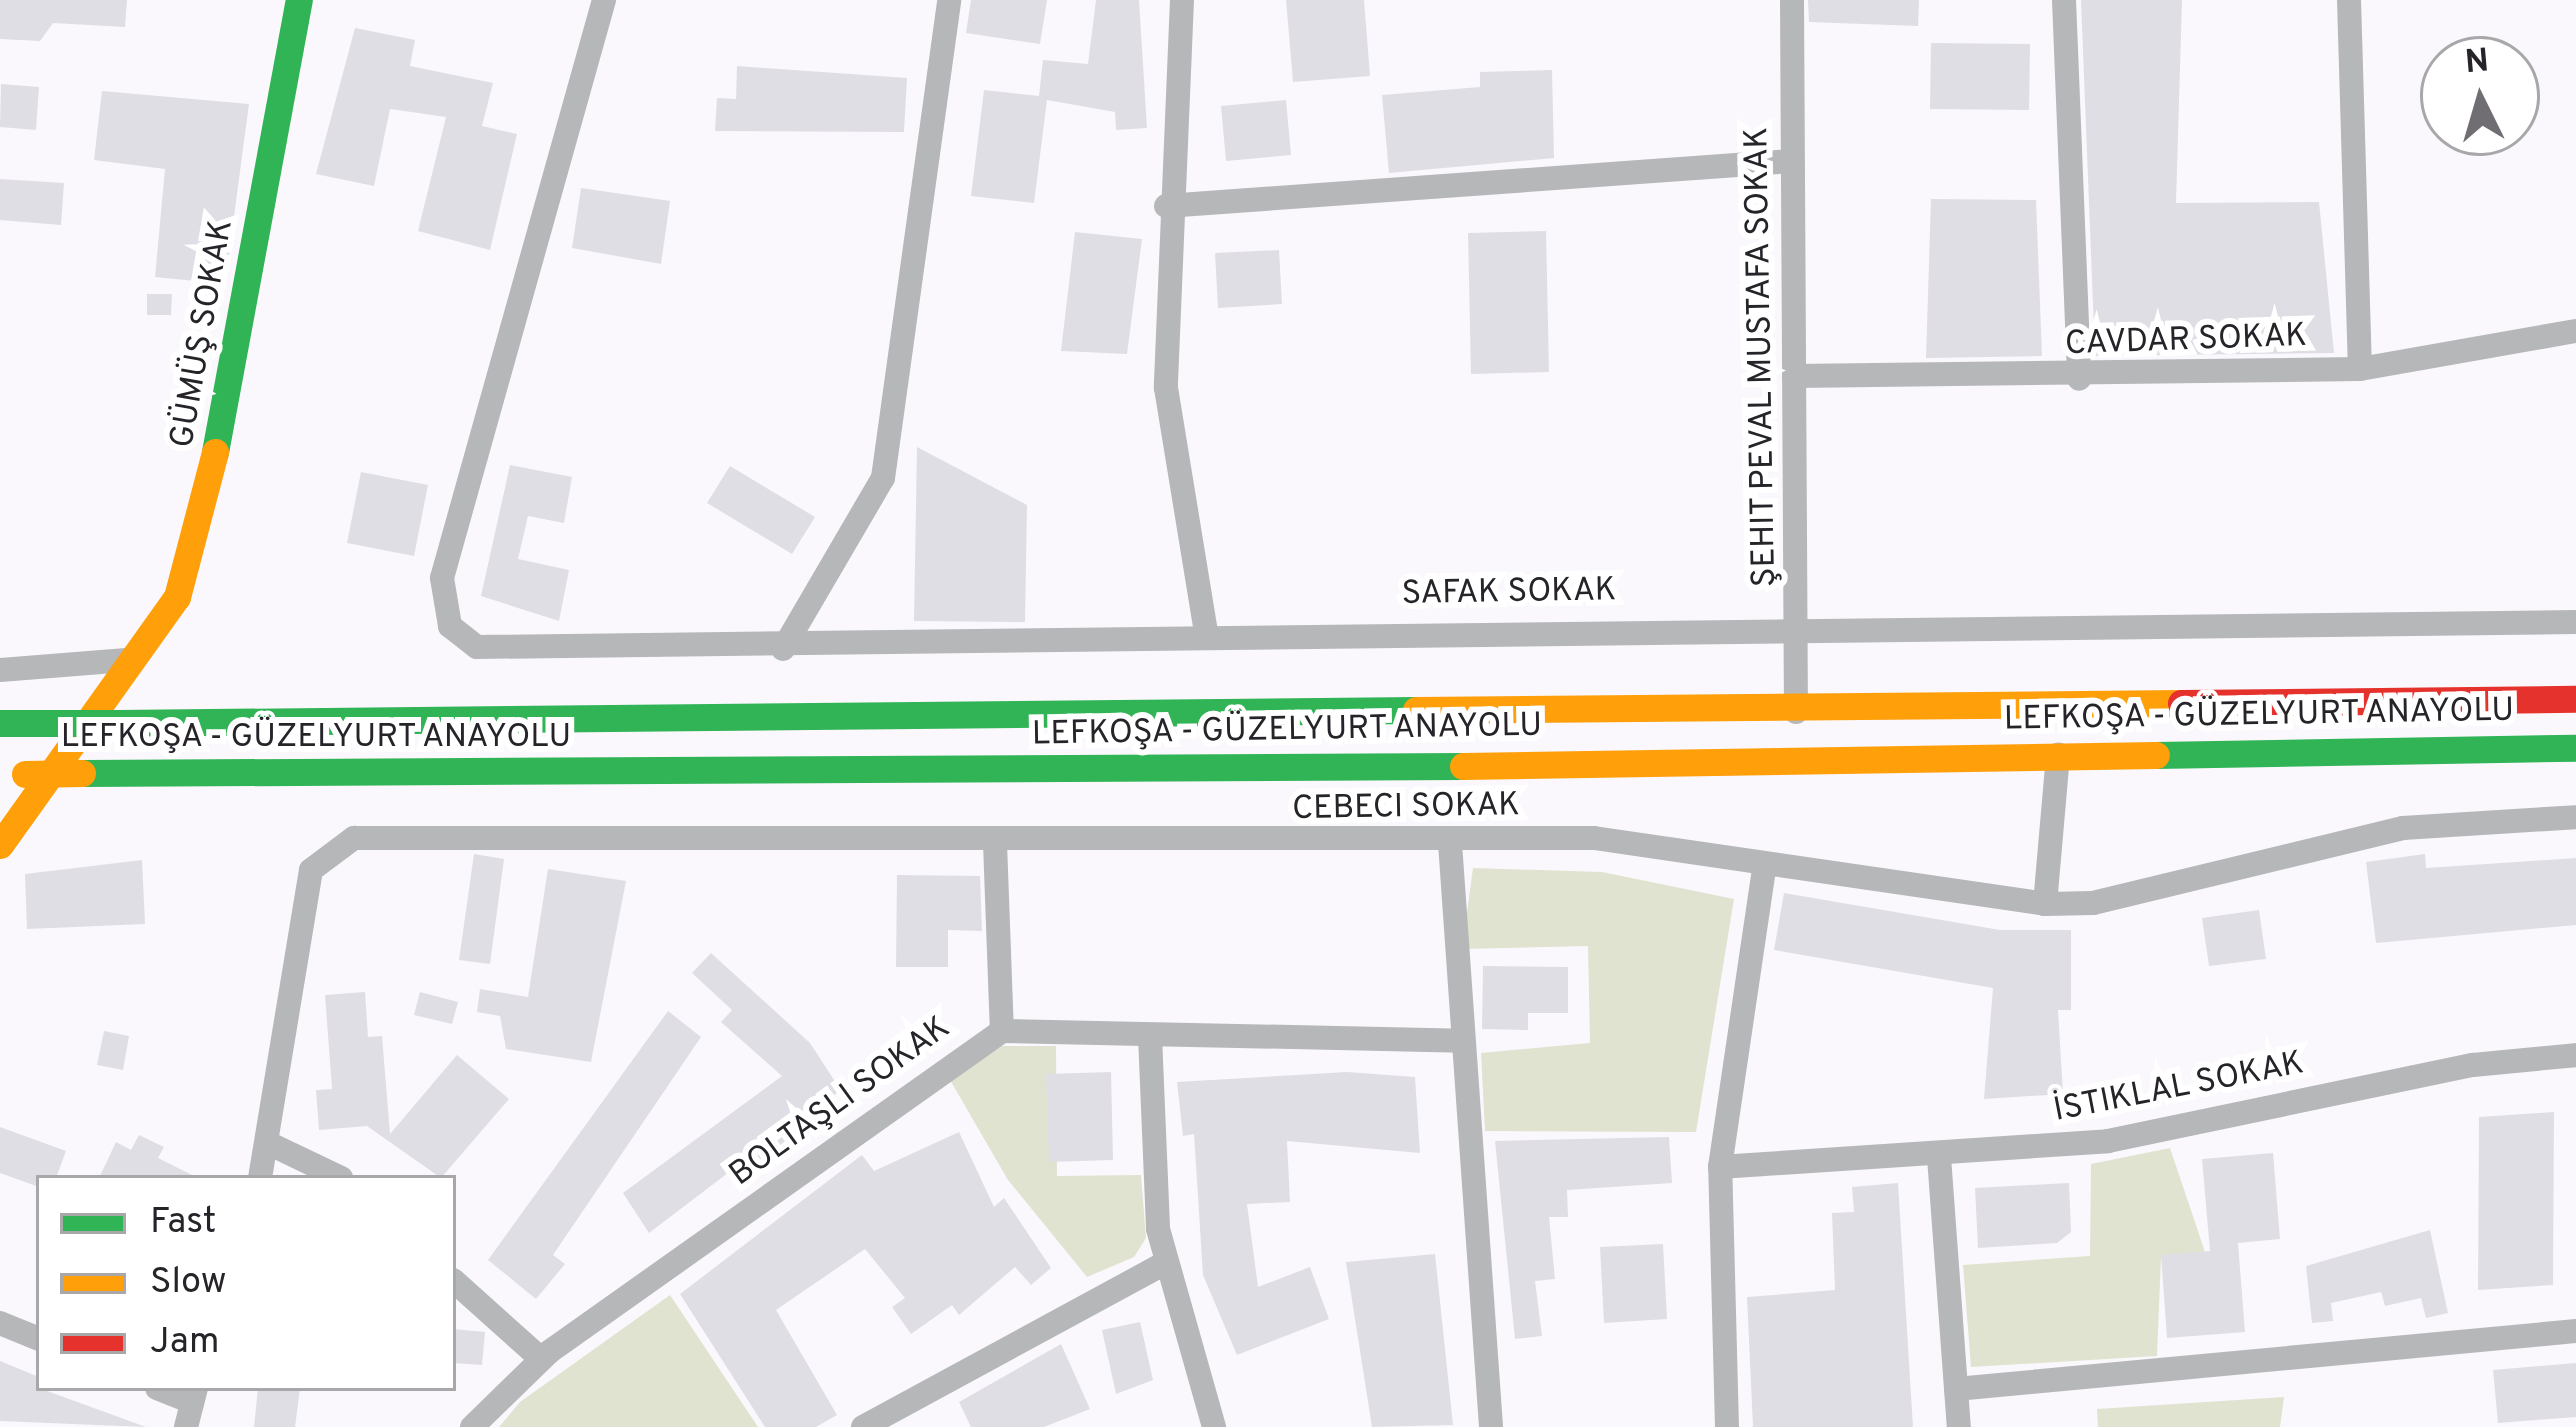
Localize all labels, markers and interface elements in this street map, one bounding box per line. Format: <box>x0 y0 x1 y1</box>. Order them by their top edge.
north arrow <box>2420 36 2540 156</box>
text: N <box>2463 41 2491 85</box>
street label: ŞEHIT PEVAL MUSTAFA SOKAK <box>1739 125 1787 589</box>
street label: GÜMÜŞ SOKAK <box>164 217 244 451</box>
street label: CAVDAR SOKAK <box>2064 318 2308 366</box>
street label: SAFAK SOKAK <box>1401 572 1617 616</box>
street label: LEFKOŞA - GÜZELYURT ANAYOLU <box>2002 693 2516 741</box>
street label: LEFKOŞA - GÜZELYURT ANAYOLU <box>1030 708 1544 756</box>
street label: LEFKOŞA - GÜZELYURT ANAYOLU <box>59 719 573 759</box>
street label: CEBECI SOKAK <box>1292 787 1520 831</box>
street label: BOLTAŞLI SOKAK <box>723 1010 959 1196</box>
street label: İSTIKLAL SOKAK <box>2050 1045 2308 1133</box>
legend <box>36 1175 456 1391</box>
text: Fast <box>150 1200 216 1246</box>
text: Slow <box>150 1260 226 1306</box>
text: Jam <box>150 1320 220 1366</box>

